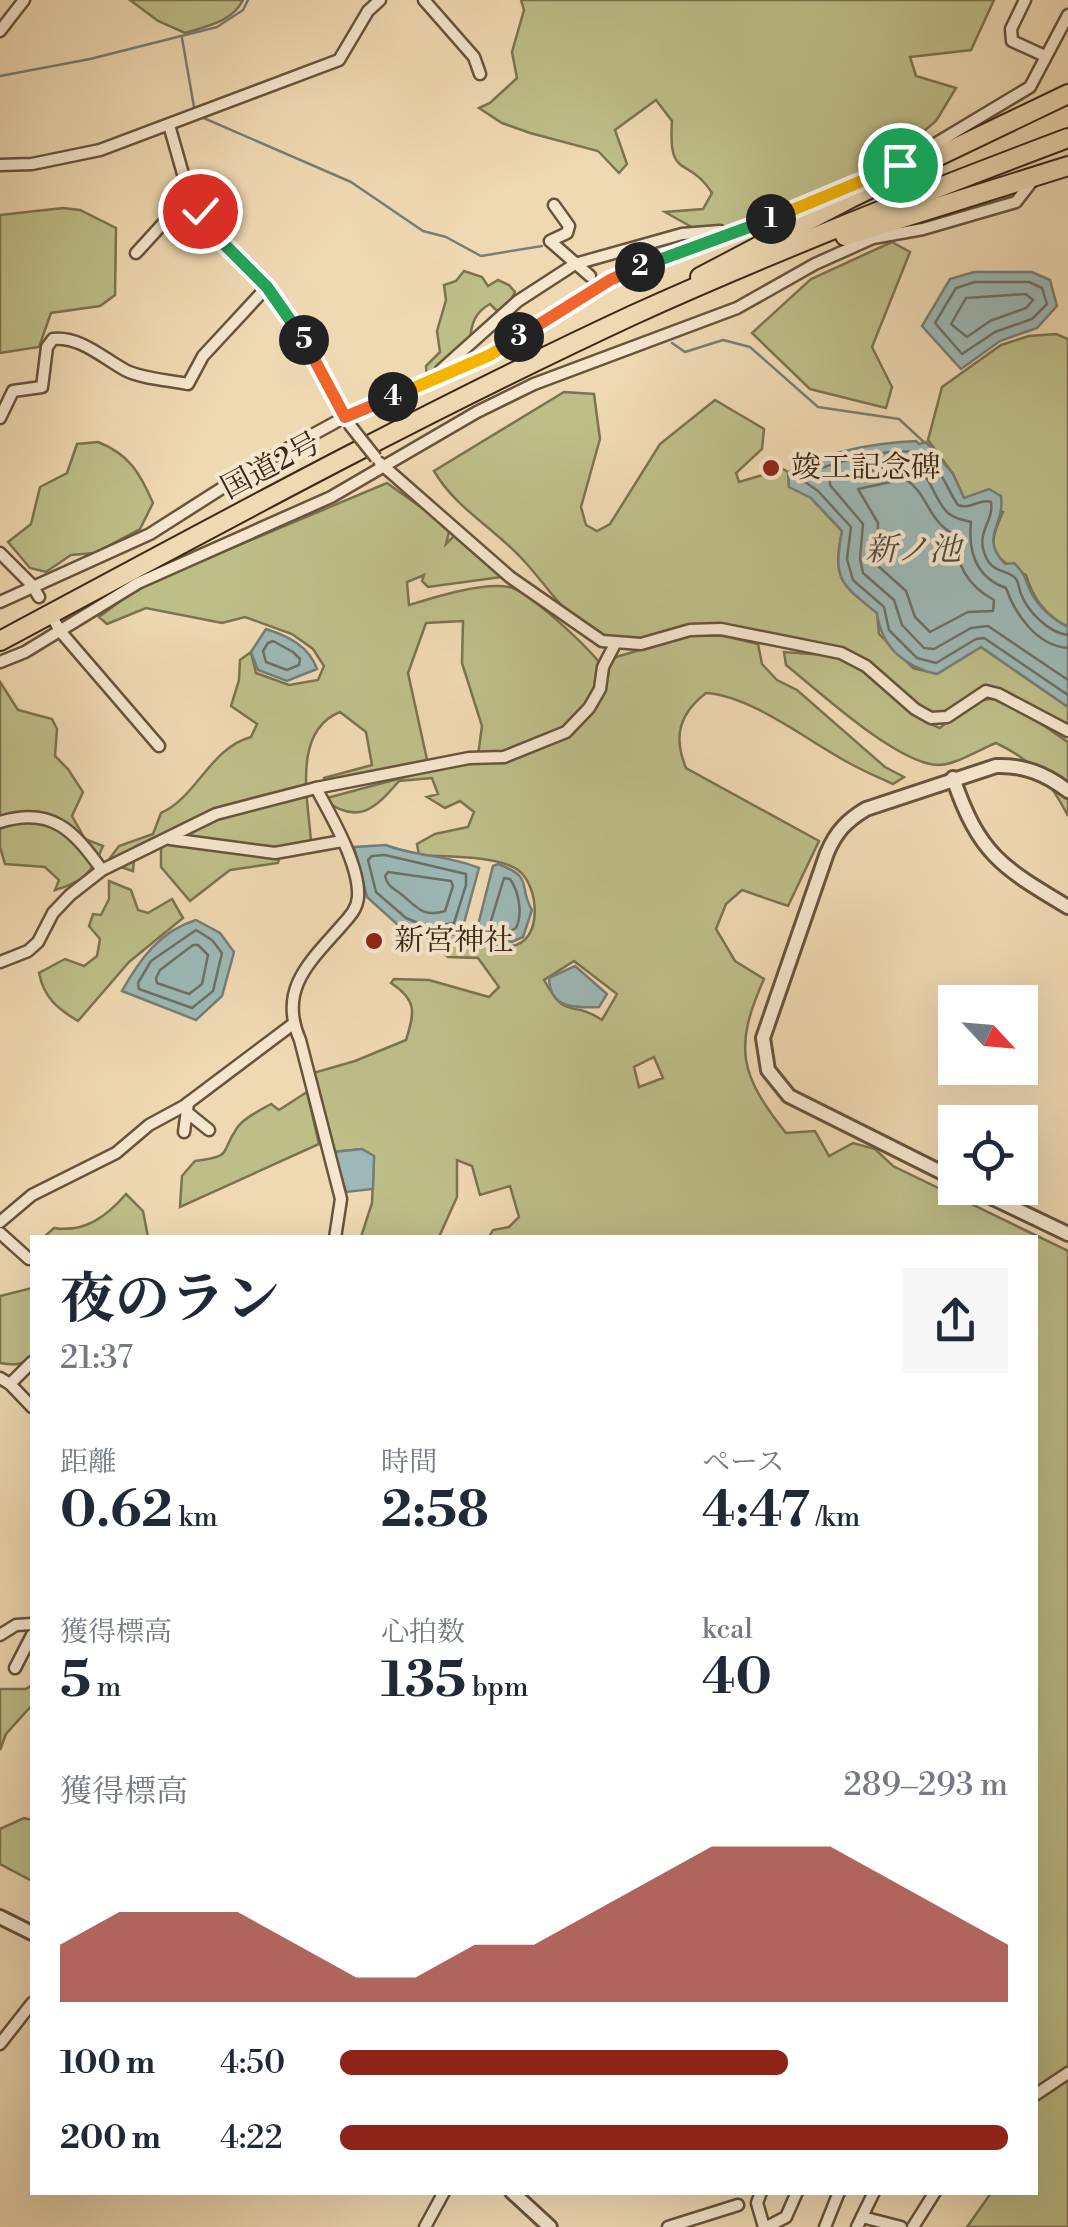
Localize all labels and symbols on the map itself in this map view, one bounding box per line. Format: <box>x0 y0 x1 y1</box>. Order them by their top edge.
pin <box>858 123 943 208</box>
pin <box>158 169 243 254</box>
pin: 1 <box>746 194 796 244</box>
pin: 2 <box>615 242 665 292</box>
pin: 3 <box>494 312 544 362</box>
pin: 5 <box>279 315 329 365</box>
pin: 4 <box>368 372 418 422</box>
street label: 国道2号 <box>215 424 327 508</box>
place label: 竣工記念碑 <box>791 449 941 487</box>
marker: 竣工記念碑 <box>760 457 782 479</box>
water label: 新ノ池 <box>865 530 964 570</box>
place label: 新宮神社 <box>394 922 514 960</box>
marker: 新宮神社 <box>363 930 385 952</box>
north arrow <box>938 985 1038 1085</box>

